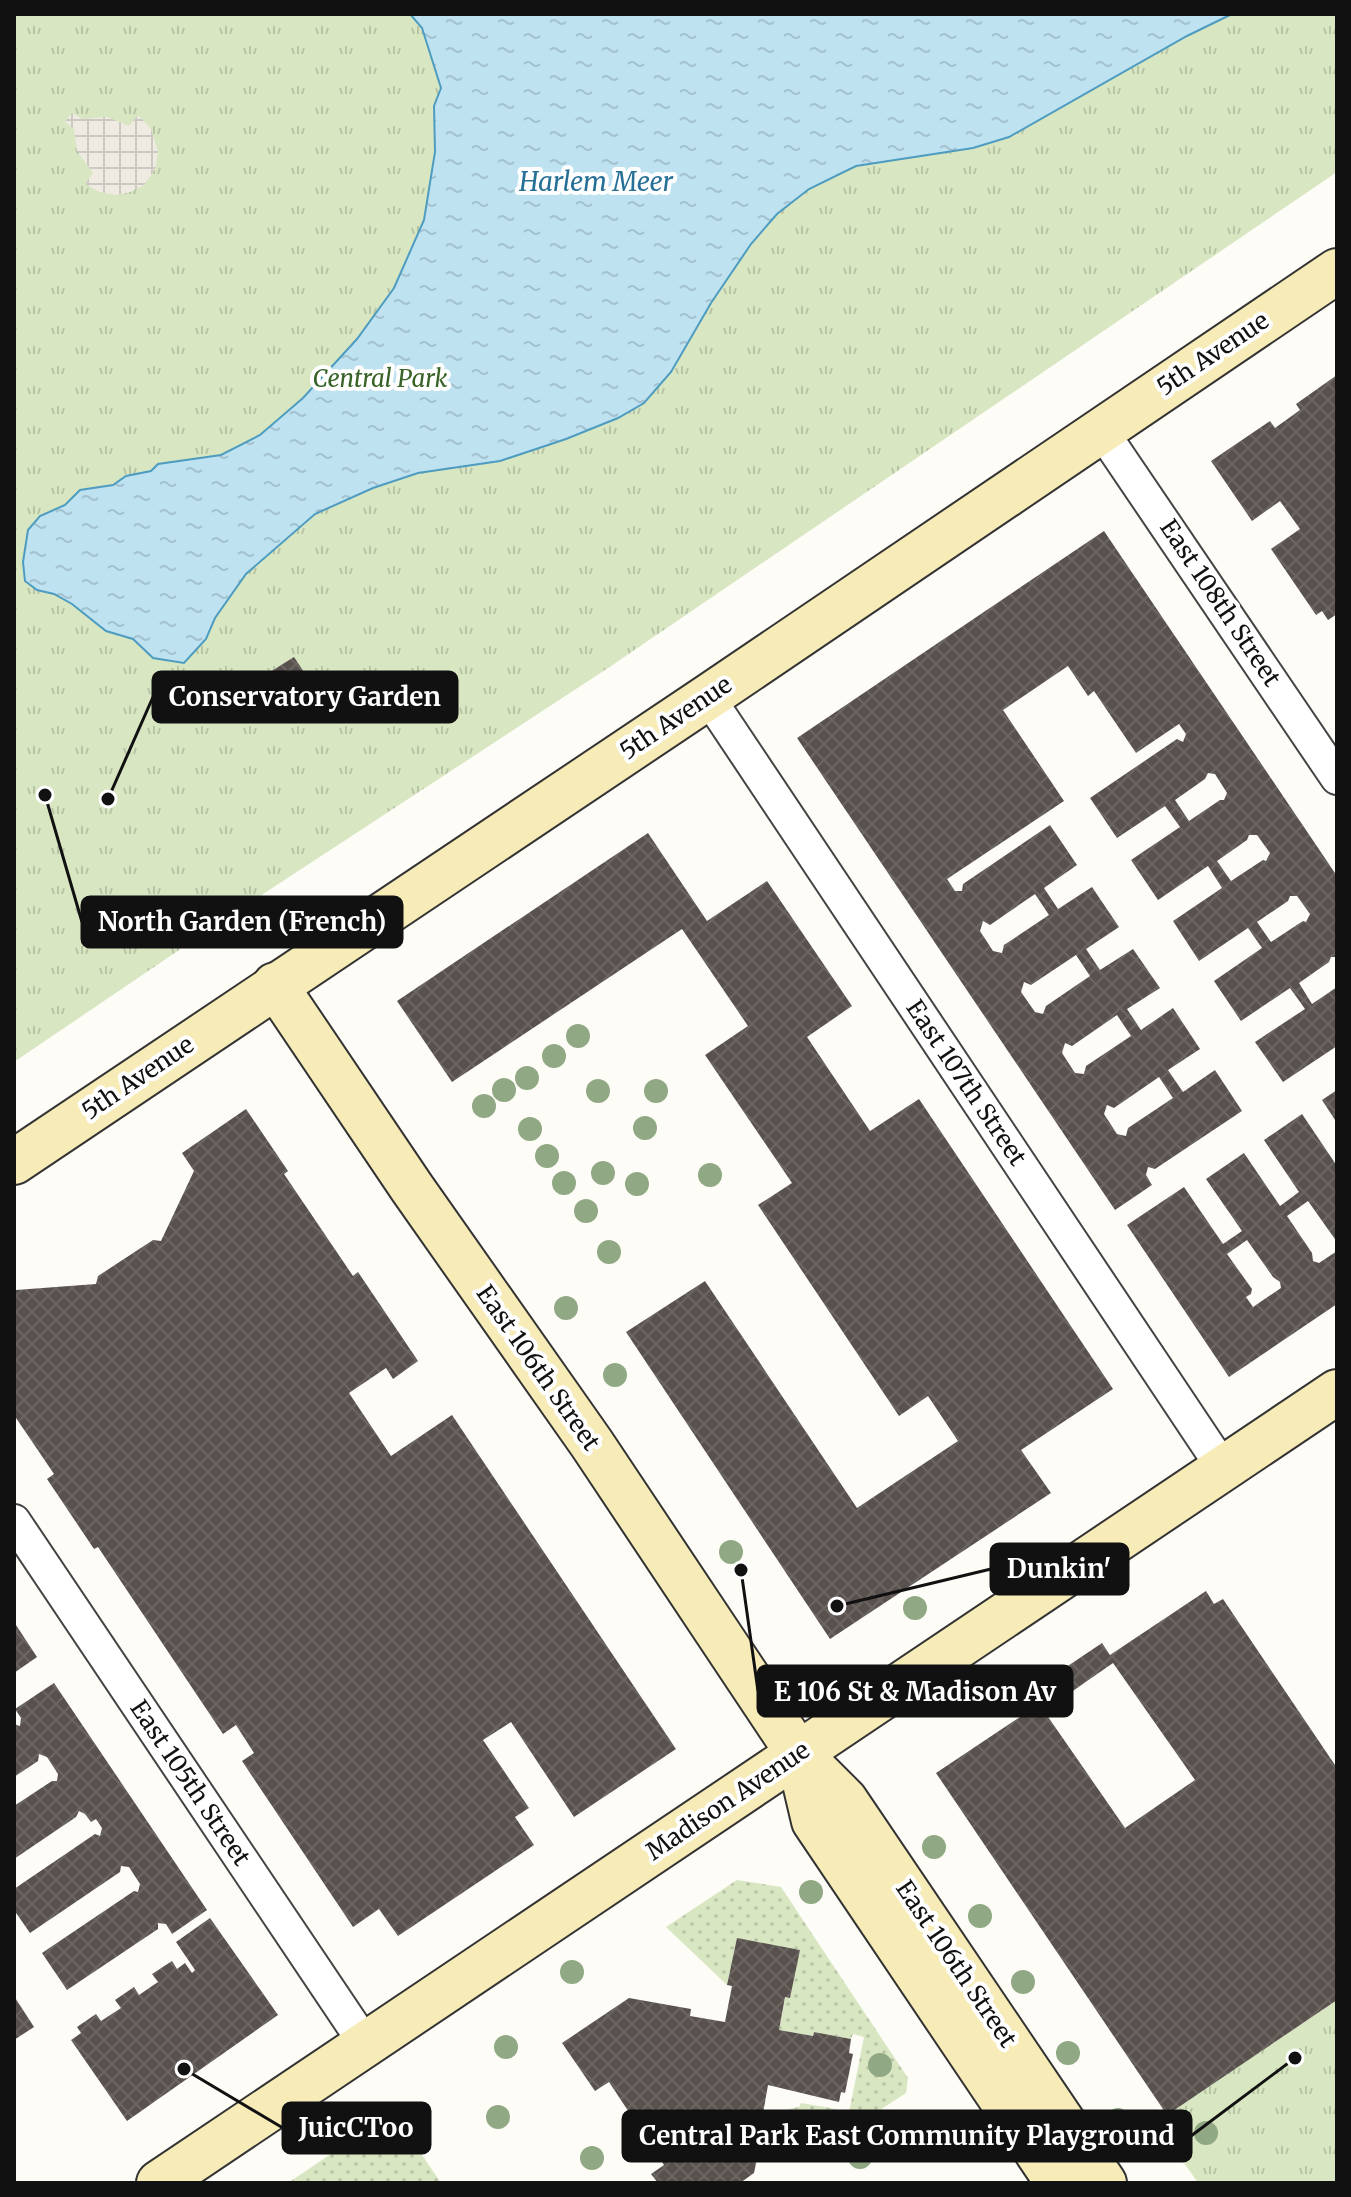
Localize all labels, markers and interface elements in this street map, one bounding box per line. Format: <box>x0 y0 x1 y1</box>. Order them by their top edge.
water label: Harlem Meer <box>518 165 673 198</box>
street label: 5th Avenue <box>1151 305 1275 402</box>
park label: Central Park <box>312 363 448 394</box>
street label: East 108th Street <box>1153 513 1288 693</box>
street label: 5th Avenue <box>614 669 738 766</box>
callout: Conservatory Garden <box>153 672 457 722</box>
text: Conservatory Garden <box>169 680 441 713</box>
callout: North Garden (French) <box>82 897 402 947</box>
text: North Garden (French) <box>98 905 386 938</box>
street label: East 107th Street <box>900 994 1034 1172</box>
street label: 5th Avenue <box>76 1029 200 1126</box>
street label: East 106th Street <box>470 1279 607 1457</box>
callout: Dunkin' <box>991 1544 1128 1594</box>
text: Dunkin' <box>1007 1552 1111 1585</box>
callout: E 106 St & Madison Av <box>758 1666 1072 1716</box>
text: E 106 St & Madison Av <box>774 1675 1057 1708</box>
street label: East 105th Street <box>124 1694 258 1872</box>
street label: Madison Avenue <box>640 1734 815 1867</box>
street label: East 106th Street <box>889 1874 1024 2054</box>
callout: JuicCToo <box>283 2103 430 2153</box>
text: JuicCToo <box>297 2111 414 2144</box>
callout: Central Park East Community Playground <box>623 2111 1191 2161</box>
text: Central Park East Community Playground <box>639 2119 1175 2152</box>

